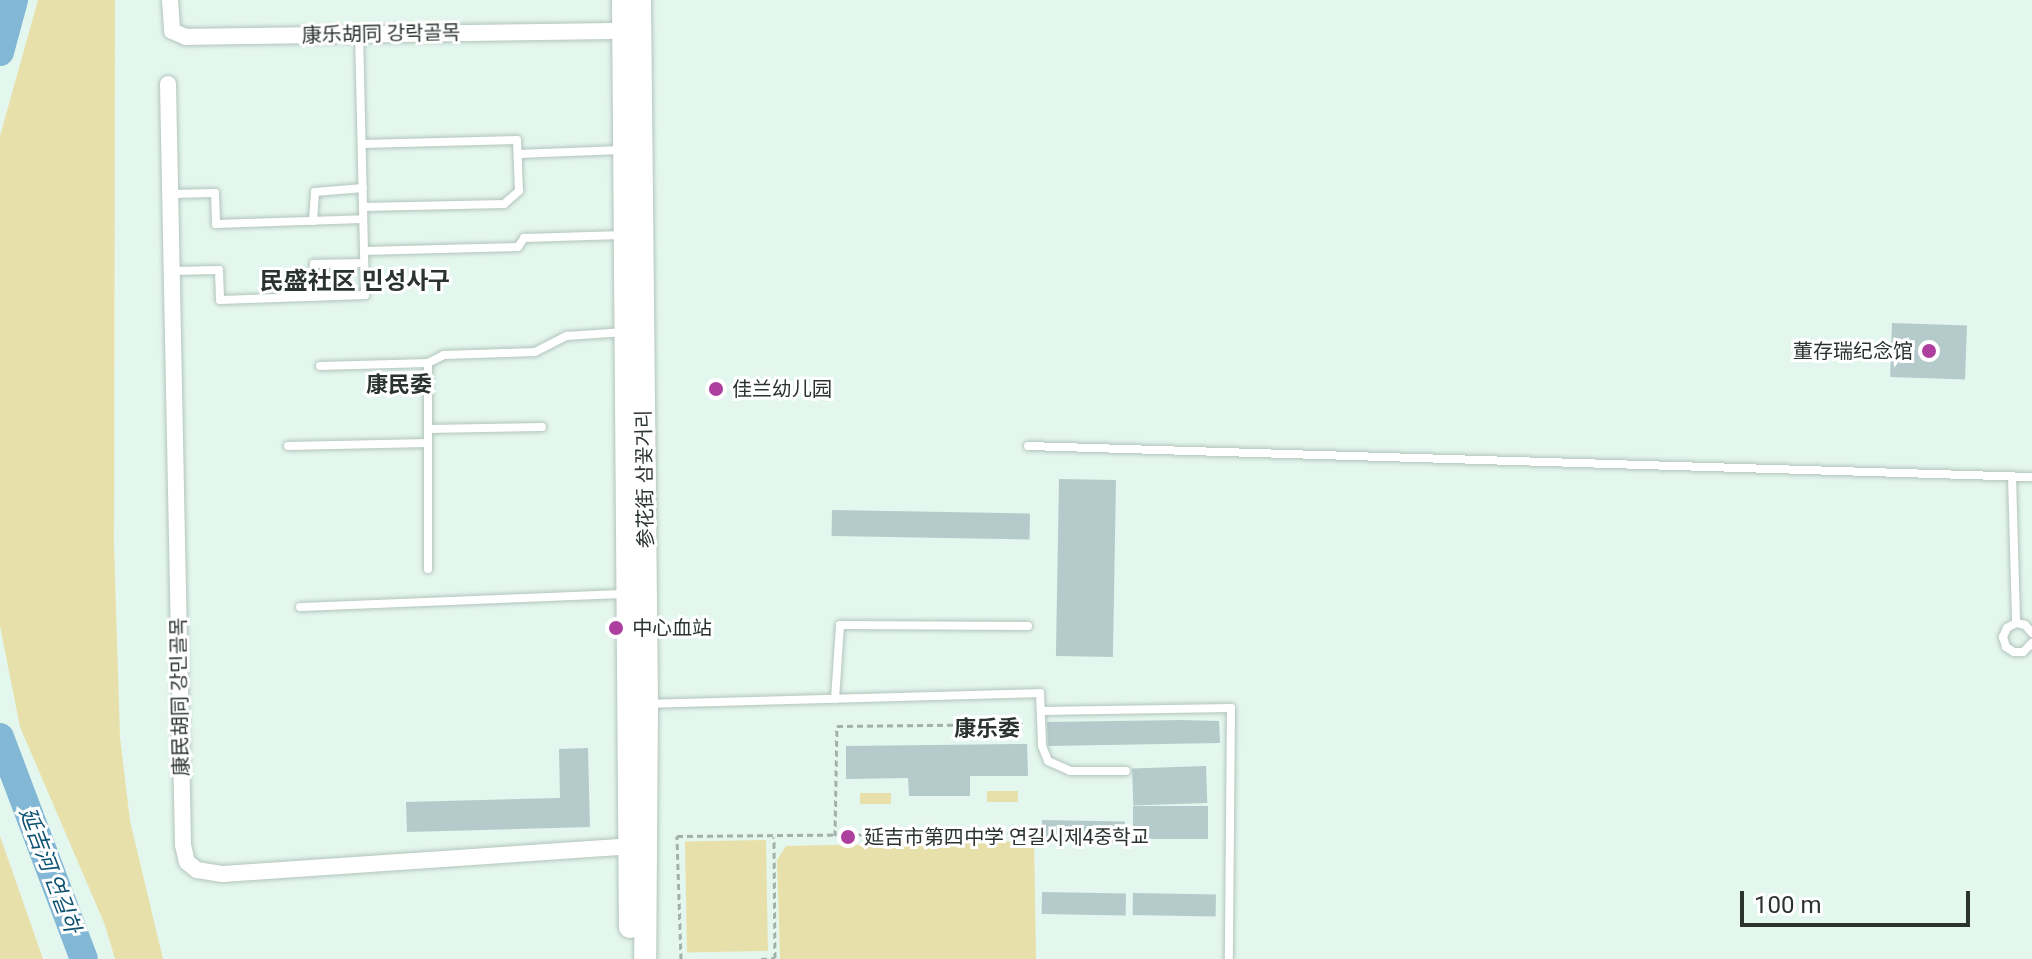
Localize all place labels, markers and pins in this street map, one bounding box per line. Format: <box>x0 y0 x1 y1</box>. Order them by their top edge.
place label: 董存瑞纪念馆 <box>1793 339 1913 363</box>
marker: 董存瑞纪念馆 <box>1920 342 1938 360</box>
place label: 佳兰幼儿园 <box>732 377 832 401</box>
marker: 佳兰幼儿园 <box>707 380 725 398</box>
place label: 中心血站 <box>632 616 712 640</box>
marker: 中心血站 <box>607 619 625 637</box>
place label: 延吉市第四中学 연길시제4중학교 <box>864 825 1149 849</box>
marker: 延吉市第四中学 연길시제4중학교 <box>839 828 857 846</box>

